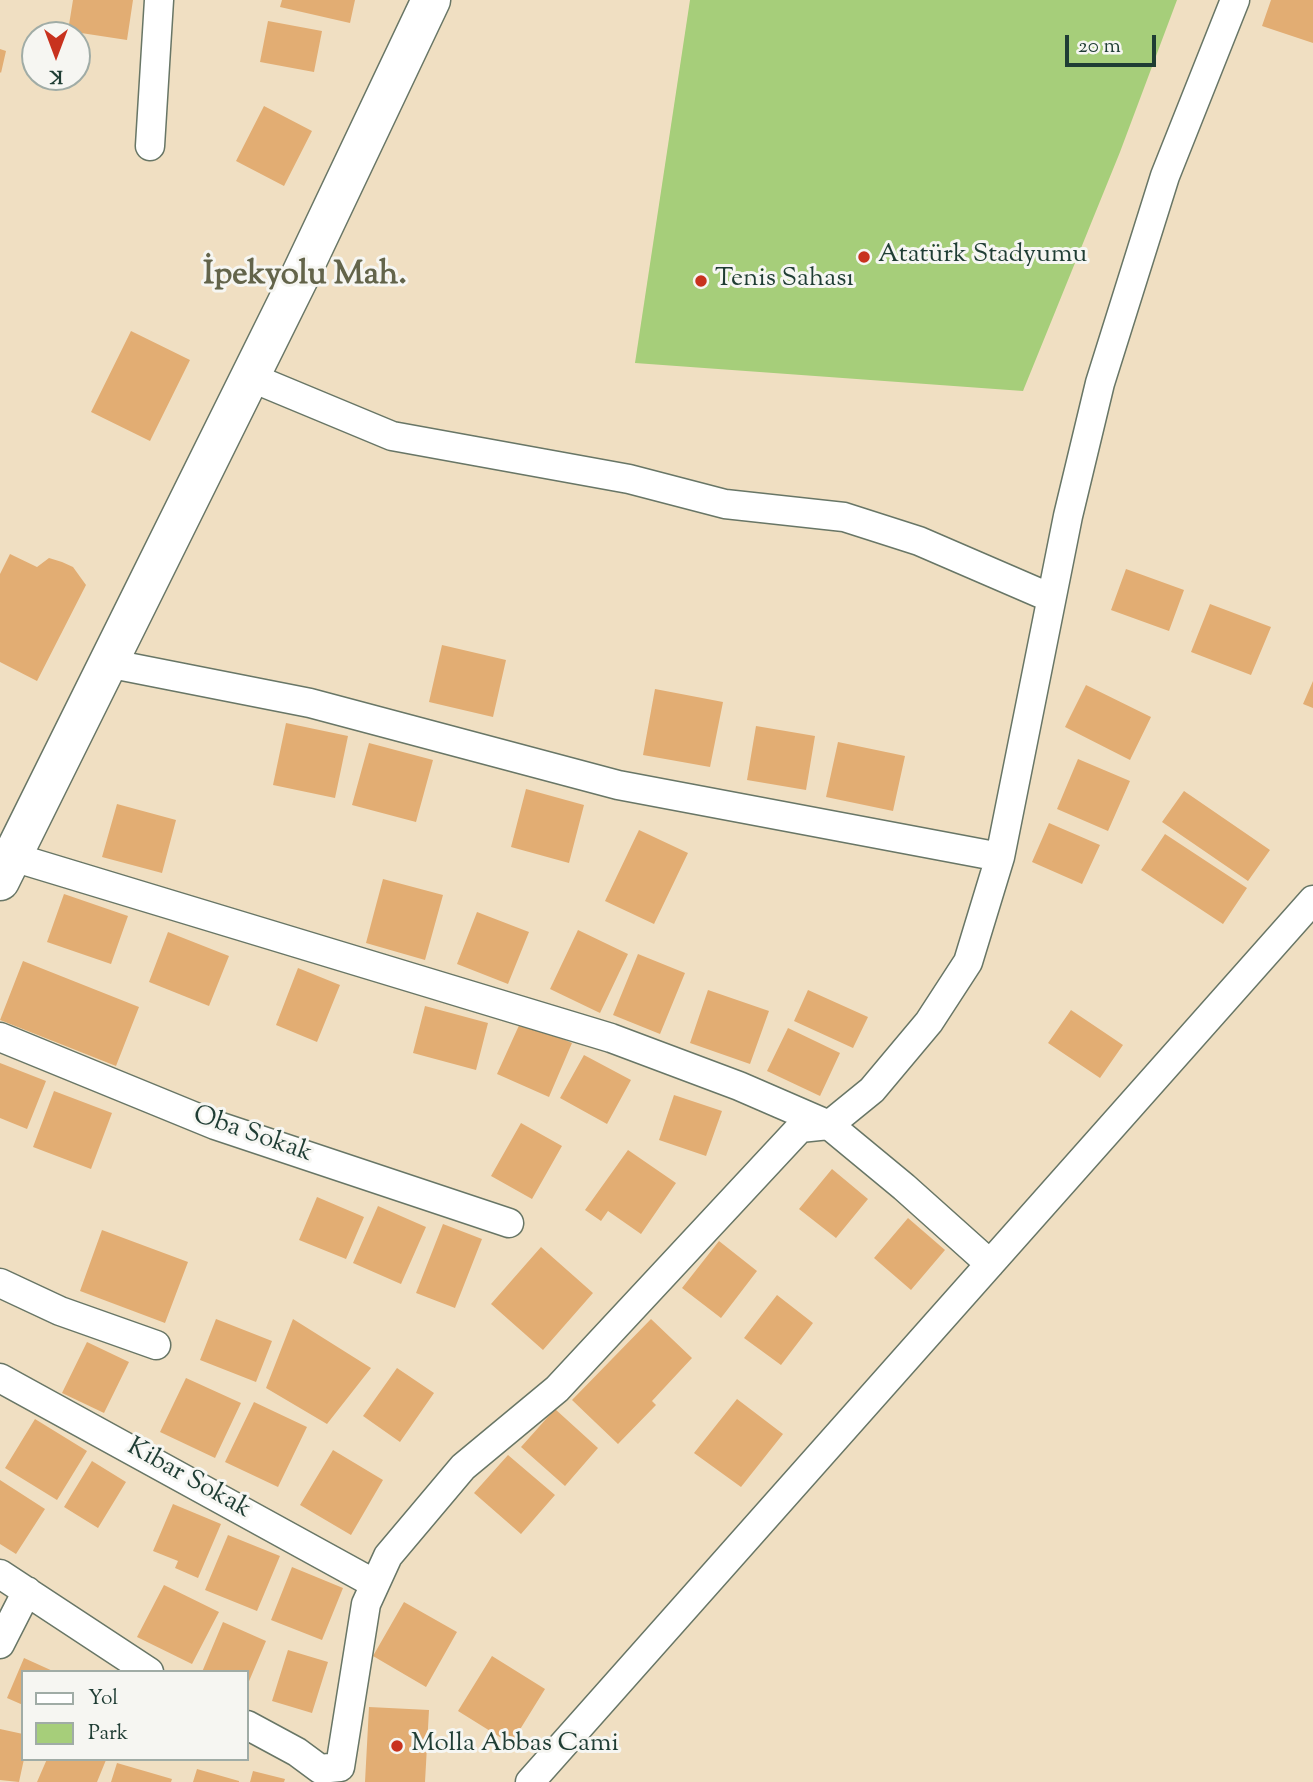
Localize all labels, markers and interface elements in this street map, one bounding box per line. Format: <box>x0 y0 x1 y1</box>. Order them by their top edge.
north arrow <box>21 21 91 91</box>
scale bar <box>1068 21 1159 65</box>
text: 20 m <box>1078 32 1121 62</box>
text: K <box>49 62 63 89</box>
place label: Atatürk Stadyumu <box>878 241 1087 273</box>
marker: Atatürk Stadyumu <box>856 249 872 265</box>
district label: İpekyolu Mah. <box>203 257 407 297</box>
place label: Tenis Sahası <box>715 265 854 297</box>
marker: Tenis Sahası <box>693 273 709 289</box>
street label: Oba Sokak <box>188 1101 316 1171</box>
street label: Kibar Sokak <box>121 1433 255 1527</box>
legend <box>21 1670 248 1761</box>
text: Yol <box>88 1684 118 1714</box>
text: Park <box>88 1719 128 1749</box>
place label: Molla Abbas Cami <box>411 1730 619 1762</box>
marker: Molla Abbas Cami <box>389 1738 405 1754</box>

